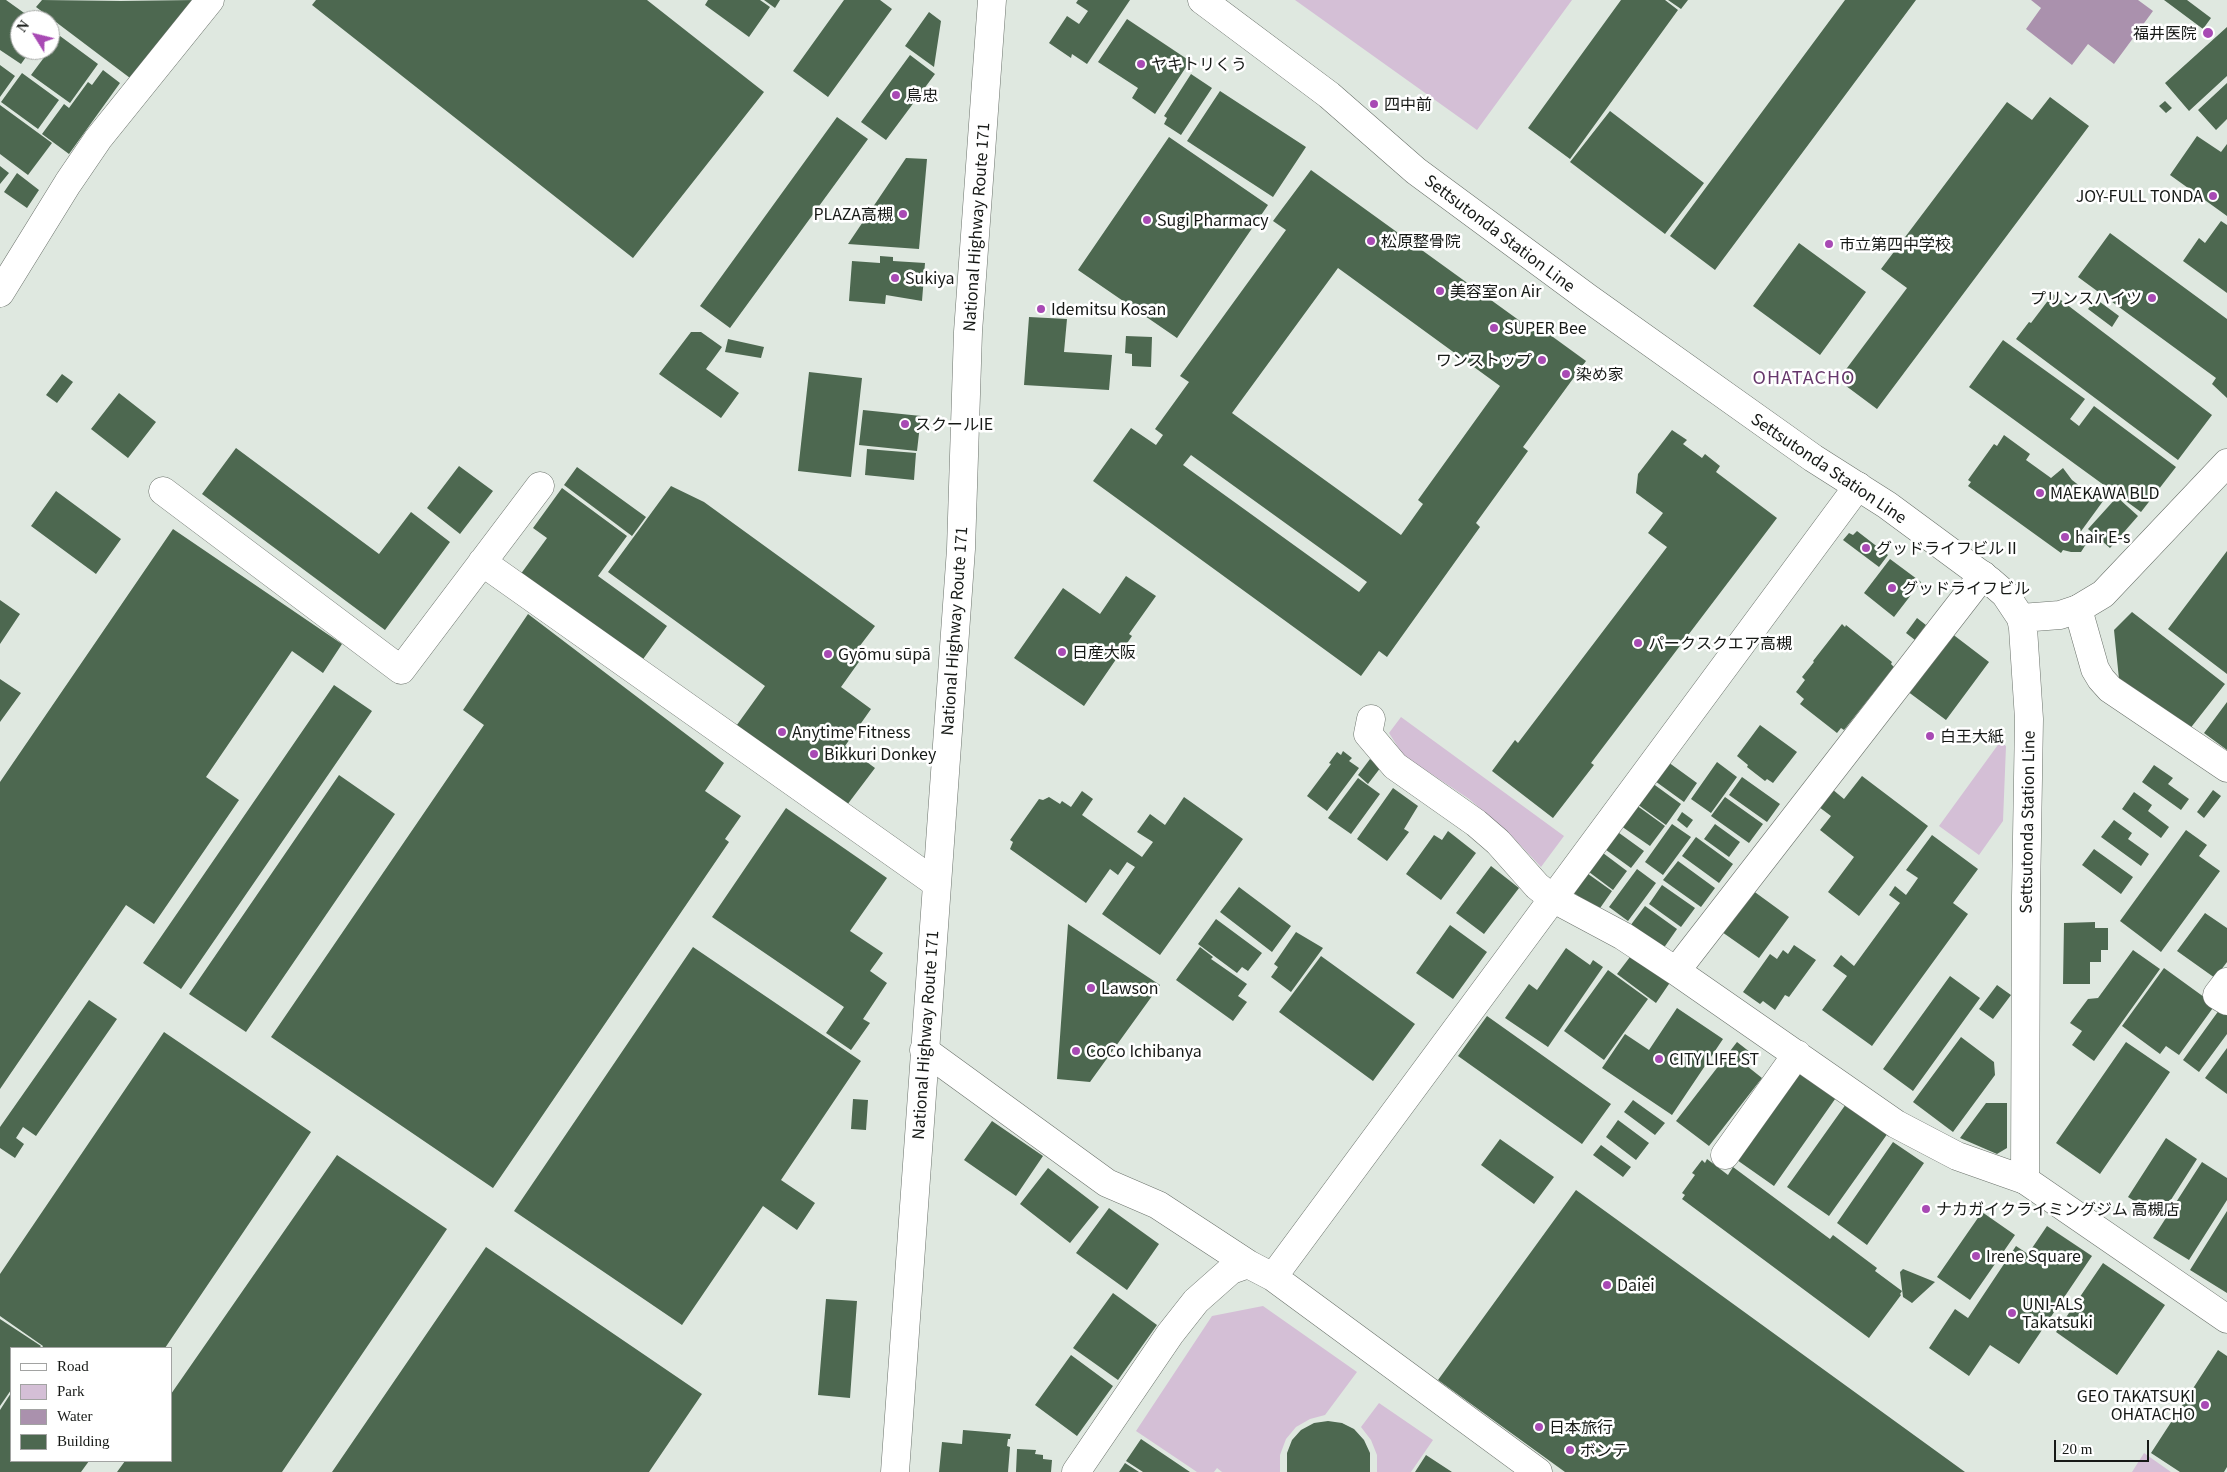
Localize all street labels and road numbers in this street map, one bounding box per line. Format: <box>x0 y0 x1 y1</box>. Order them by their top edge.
street label: National Highway Route 171 <box>959 122 993 332</box>
street label: Settsutonda Station Line <box>1421 170 1579 296</box>
street label: Settsutonda Station Line <box>1748 409 1910 527</box>
street label: National Highway Route 171 <box>937 526 971 736</box>
street label: Settsutonda Station Line <box>2016 730 2038 914</box>
street label: National Highway Route 171 <box>908 930 942 1140</box>

